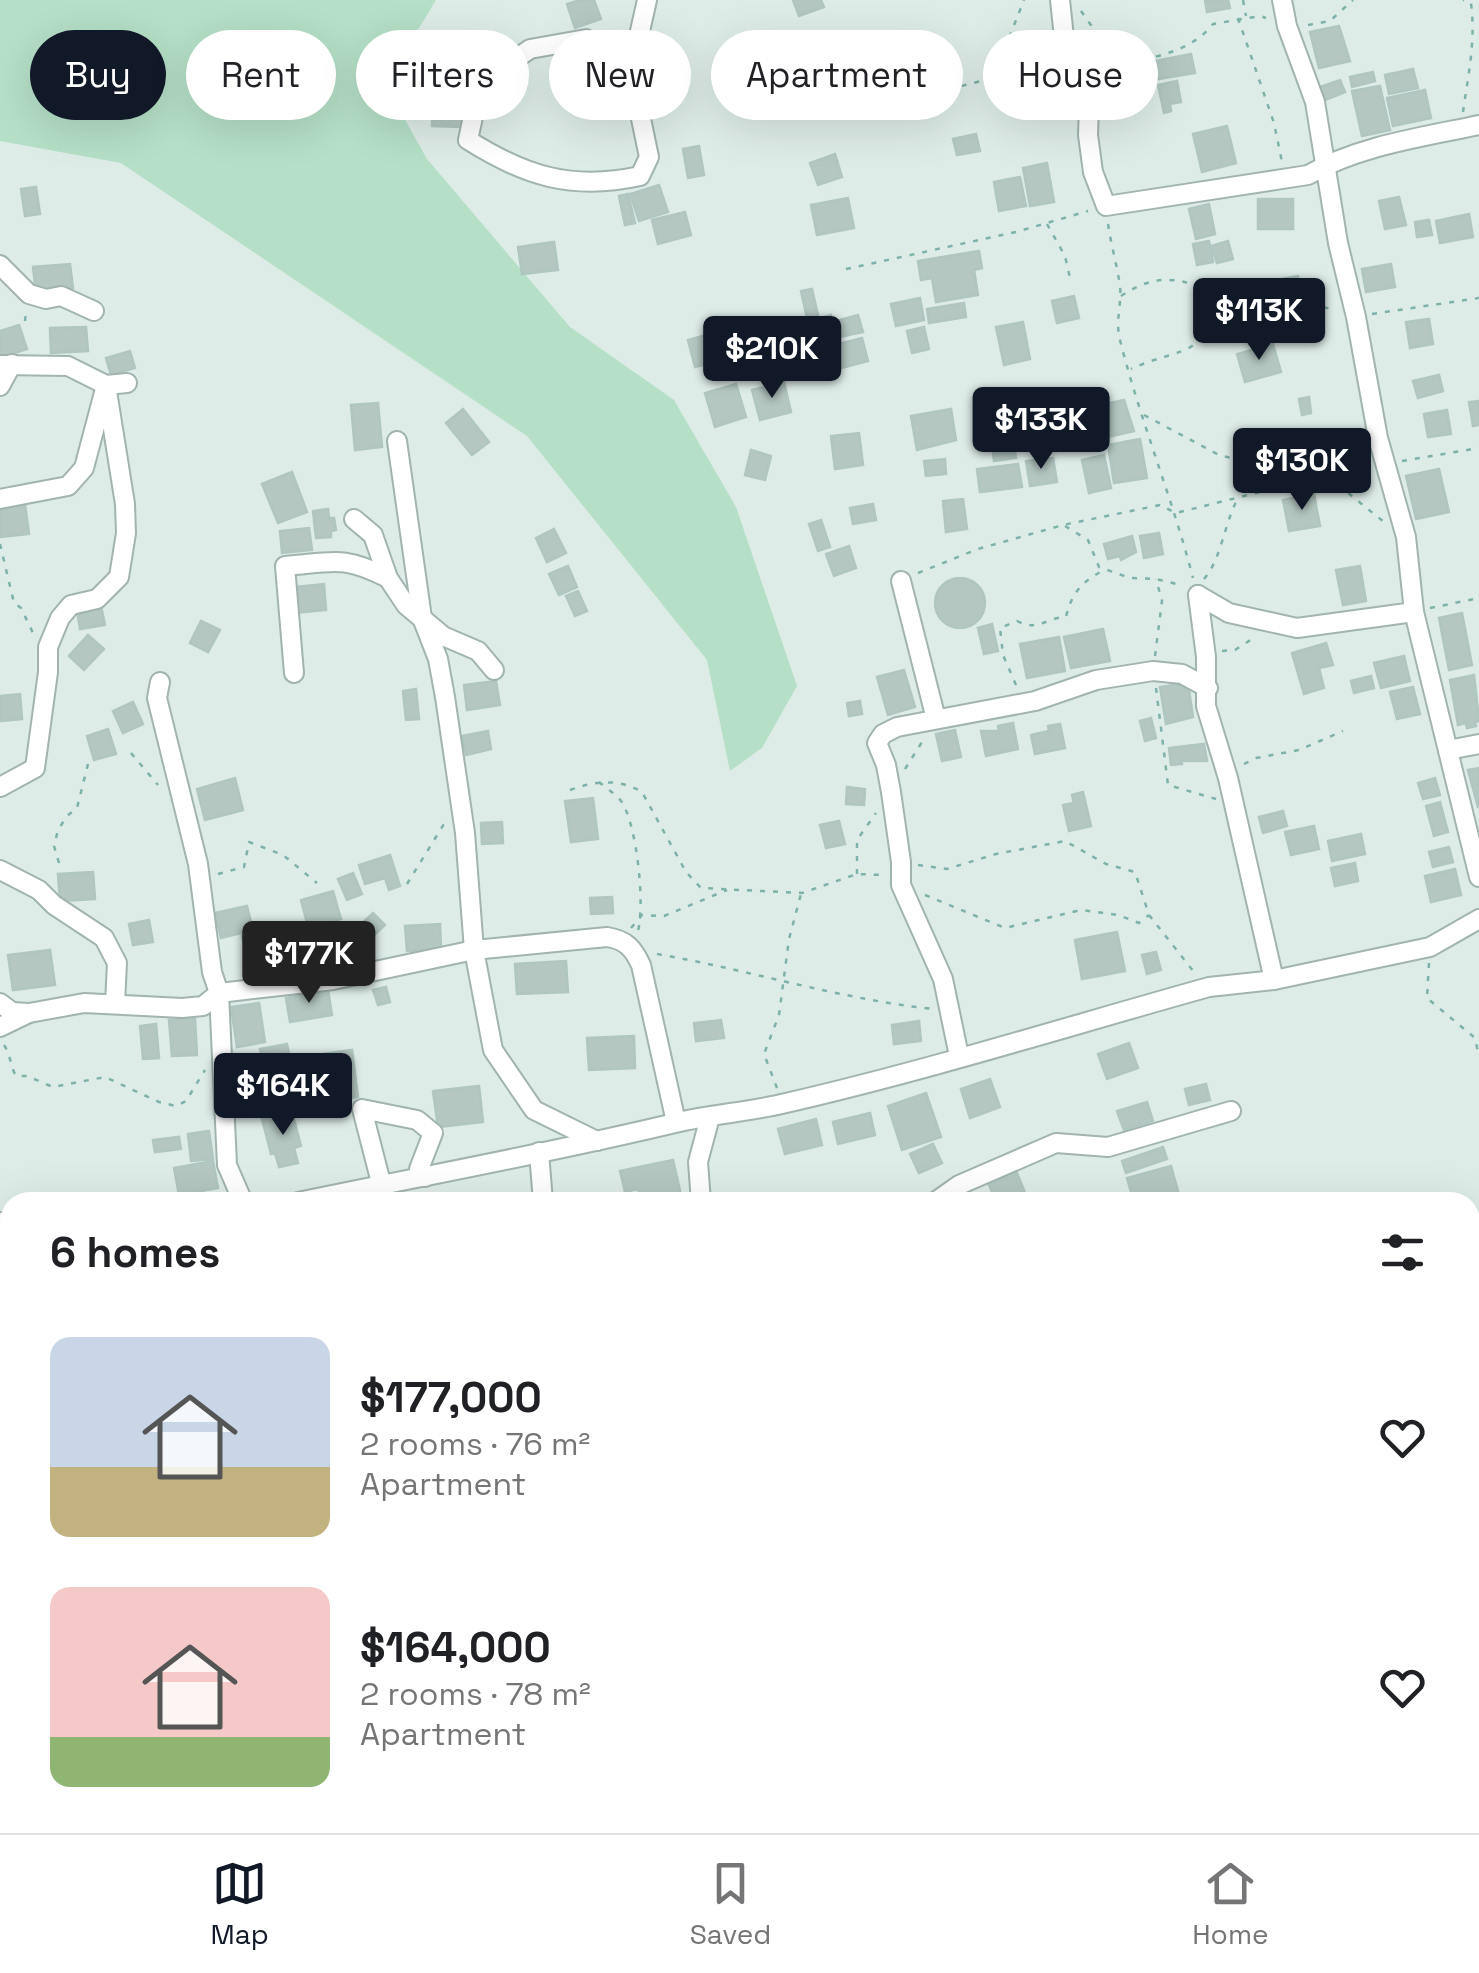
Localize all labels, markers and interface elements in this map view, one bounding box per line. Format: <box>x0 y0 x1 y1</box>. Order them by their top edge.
chip: Buy <box>30 30 166 120</box>
chip: Rent <box>186 30 336 120</box>
chip: Filters <box>356 30 529 120</box>
chip: New <box>549 30 691 120</box>
chip: Apartment <box>711 30 963 120</box>
chip: House <box>983 30 1158 120</box>
pin: $113K <box>1189 278 1329 363</box>
text: $113K <box>1215 290 1303 330</box>
pin: $210K <box>702 316 842 401</box>
text: $210K <box>725 328 819 368</box>
pin: $133K <box>971 387 1111 472</box>
text: $133K <box>995 399 1087 439</box>
pin: $130K <box>1232 428 1372 513</box>
text: $130K <box>1255 440 1349 480</box>
pin: $177K <box>239 921 379 1006</box>
text: $177K <box>264 933 354 973</box>
pin: $164K <box>213 1053 353 1138</box>
text: $164K <box>236 1065 330 1105</box>
icon: filters <box>1375 1225 1430 1280</box>
text: 6 homes <box>50 1226 220 1279</box>
text: $177,000 <box>360 1371 542 1424</box>
icon: home <box>130 1377 250 1497</box>
icon: heart <box>1375 1410 1430 1465</box>
text: 2 rooms · 76 m² <box>360 1424 590 1464</box>
text: Apartment <box>360 1464 526 1504</box>
text: $164,000 <box>360 1621 551 1674</box>
icon: home <box>130 1627 250 1747</box>
icon: heart <box>1375 1660 1430 1715</box>
text: 2 rooms · 78 m² <box>360 1674 591 1714</box>
text: Apartment <box>360 1714 526 1754</box>
tab: Map <box>210 1856 269 1952</box>
tab: Saved <box>690 1856 771 1952</box>
tab: Home <box>1192 1856 1269 1952</box>

